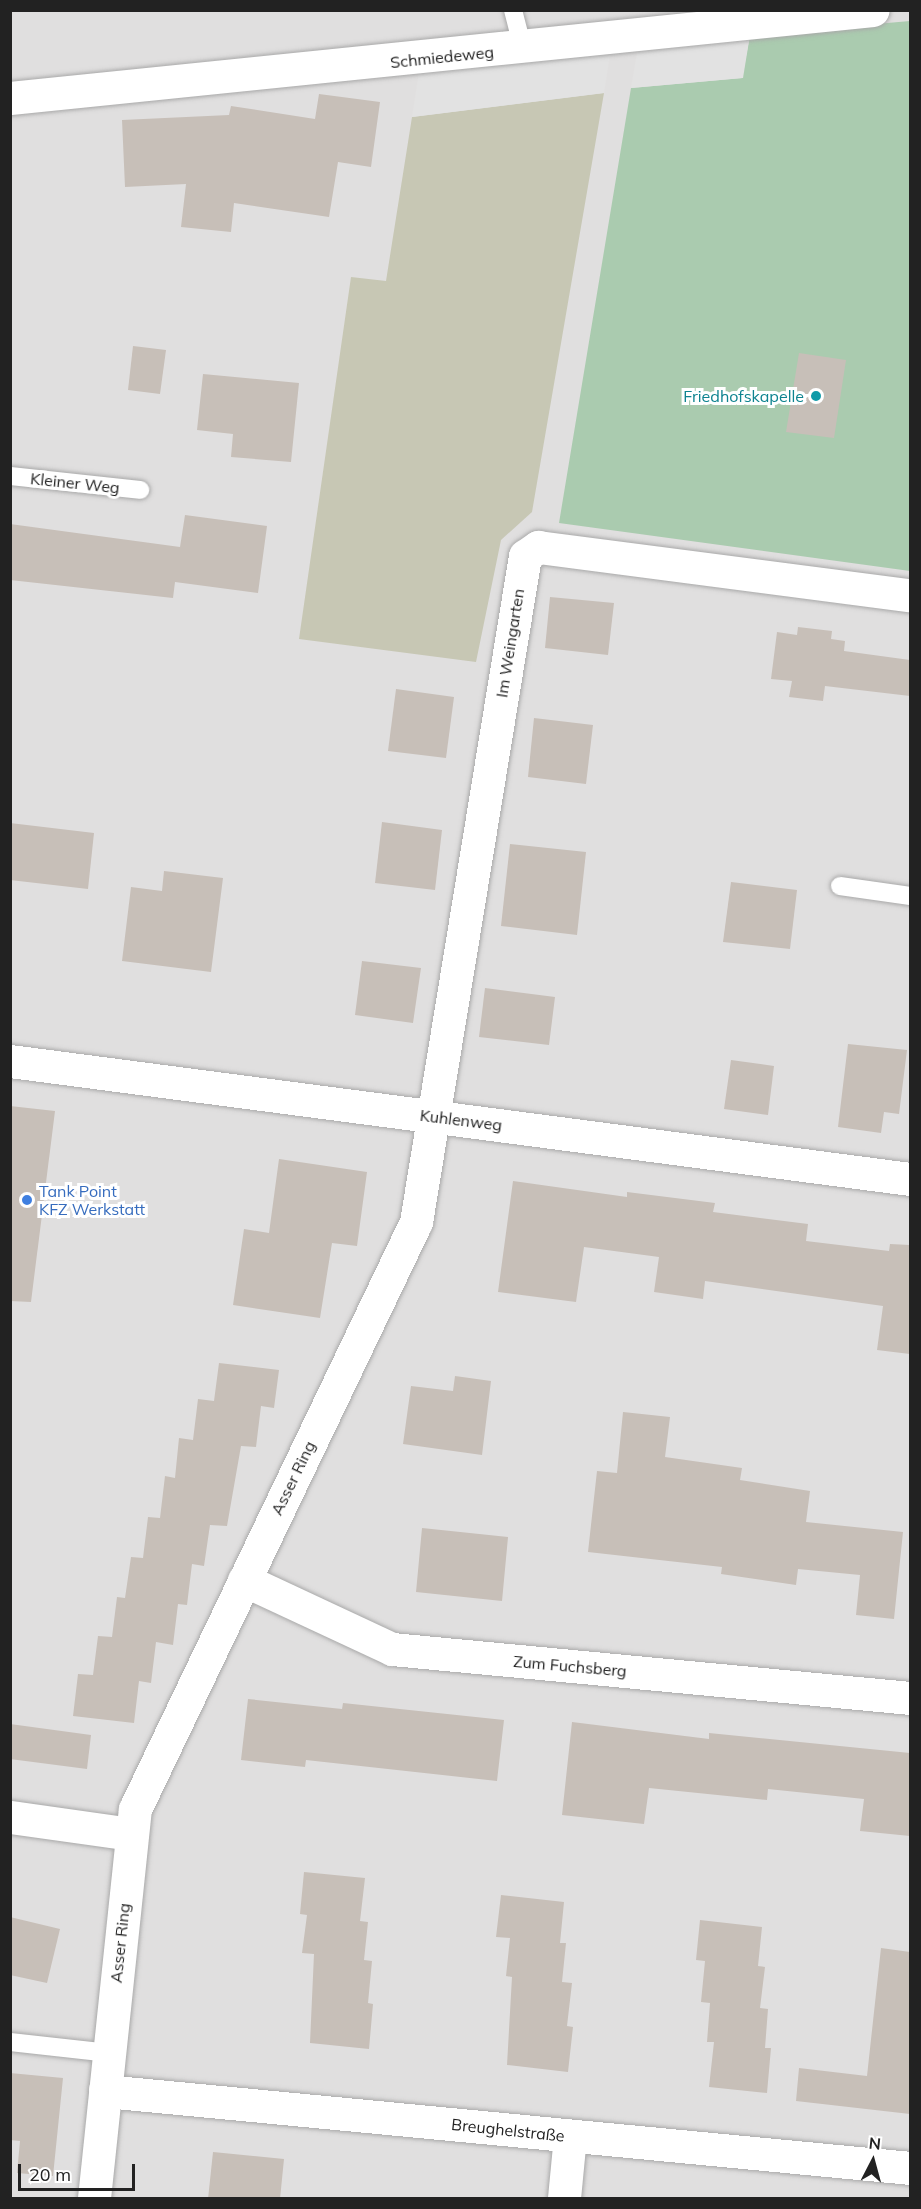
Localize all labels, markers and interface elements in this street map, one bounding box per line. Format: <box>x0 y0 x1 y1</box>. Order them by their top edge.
street label: Schmiedeweg <box>389 42 495 72</box>
place label: Friedhofskapelle <box>683 386 804 406</box>
marker: Friedhofskapelle <box>809 389 823 403</box>
street label: Kleiner Weg <box>29 469 121 497</box>
street label: Im Weingarten <box>492 587 528 699</box>
street label: Kuhlenweg <box>419 1105 503 1135</box>
place label: Tank Point KFZ Werkstatt <box>39 1181 145 1219</box>
marker: Tank Point KFZ Werkstatt <box>20 1193 34 1207</box>
street label: Asser Ring <box>267 1438 319 1518</box>
street label: Zum Fuchsberg <box>512 1651 628 1681</box>
street label: Asser Ring <box>106 1902 134 1984</box>
street label: Breughelstraße <box>450 2115 566 2145</box>
north arrow <box>843 2131 903 2191</box>
text: N <box>868 2133 882 2154</box>
scale bar <box>21 2152 138 2190</box>
text: 20 m <box>29 2163 71 2186</box>

